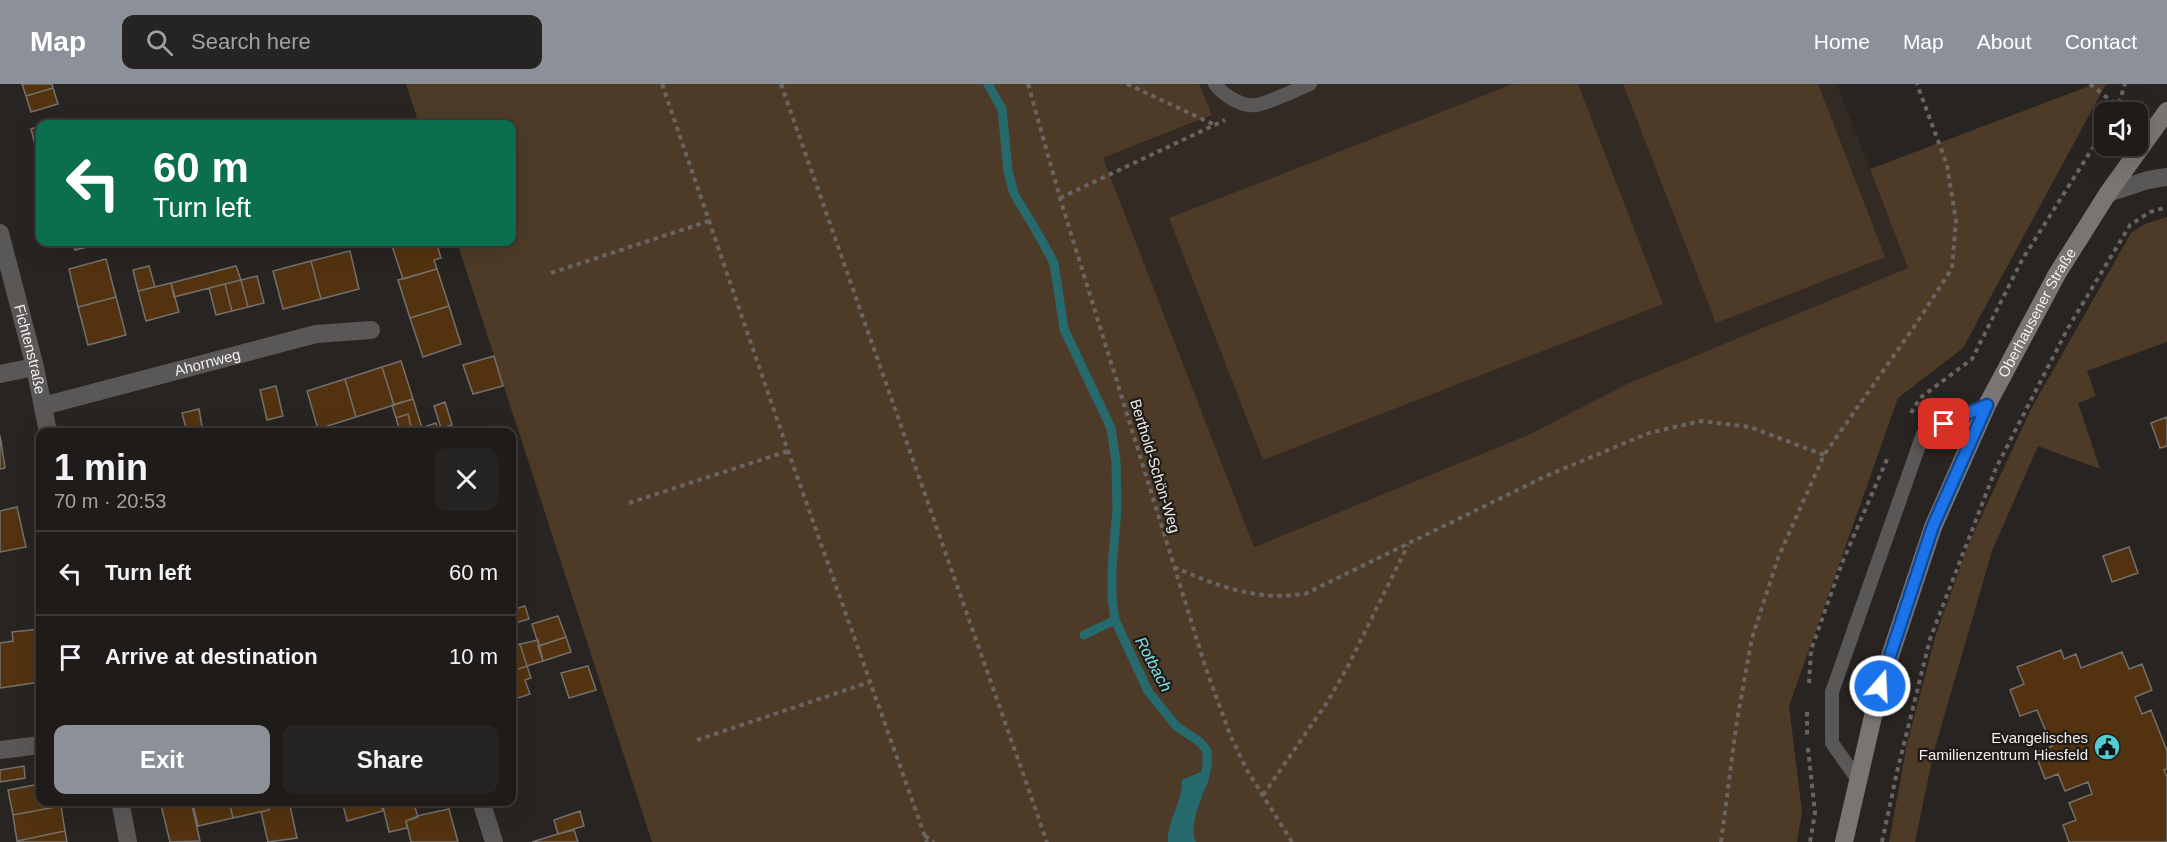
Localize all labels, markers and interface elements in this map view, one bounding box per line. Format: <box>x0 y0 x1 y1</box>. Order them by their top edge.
search box <box>122 15 542 69</box>
text: Map <box>30 26 86 57</box>
icon: search <box>143 26 176 59</box>
text: Search here <box>191 29 311 54</box>
text: Home <box>1814 30 1870 53</box>
text: Map <box>1903 30 1944 53</box>
text: About <box>1977 30 2032 53</box>
text: Contact <box>2065 30 2137 53</box>
map controls <box>2094 102 2148 156</box>
button: sound <box>2094 102 2148 156</box>
icon: left <box>54 144 132 222</box>
text: 60 m <box>153 144 249 191</box>
text: Turn left <box>153 193 251 223</box>
street label: Oberhausener Straße <box>1994 245 2079 380</box>
street label: Fichtenstraße <box>11 302 49 395</box>
street label: Ahornweg <box>172 345 242 379</box>
street label: Berthold-Schön-Weg <box>1127 397 1184 535</box>
pin <box>1918 398 1969 449</box>
icon: arrive <box>1927 407 1960 440</box>
text: 1 min <box>54 447 148 488</box>
button: close <box>435 448 498 511</box>
text: 70 m · 20:53 <box>54 490 166 512</box>
icon: left <box>54 557 87 590</box>
text: Turn left <box>105 560 191 585</box>
text: 60 m <box>449 560 498 585</box>
water label: Rotbach <box>1132 634 1175 695</box>
icon: arrive <box>54 641 87 674</box>
text: Arrive at destination <box>105 644 318 669</box>
text: 10 m <box>449 644 498 669</box>
position arrow <box>1848 654 1912 718</box>
button: Exit <box>54 725 270 794</box>
button: Share <box>282 725 498 794</box>
place label: Evangelisches Familienzentrum Hiesfeld <box>1919 729 2088 763</box>
public building icon: Evangelisches Familienzentrum Hiesfeld <box>2092 732 2122 762</box>

